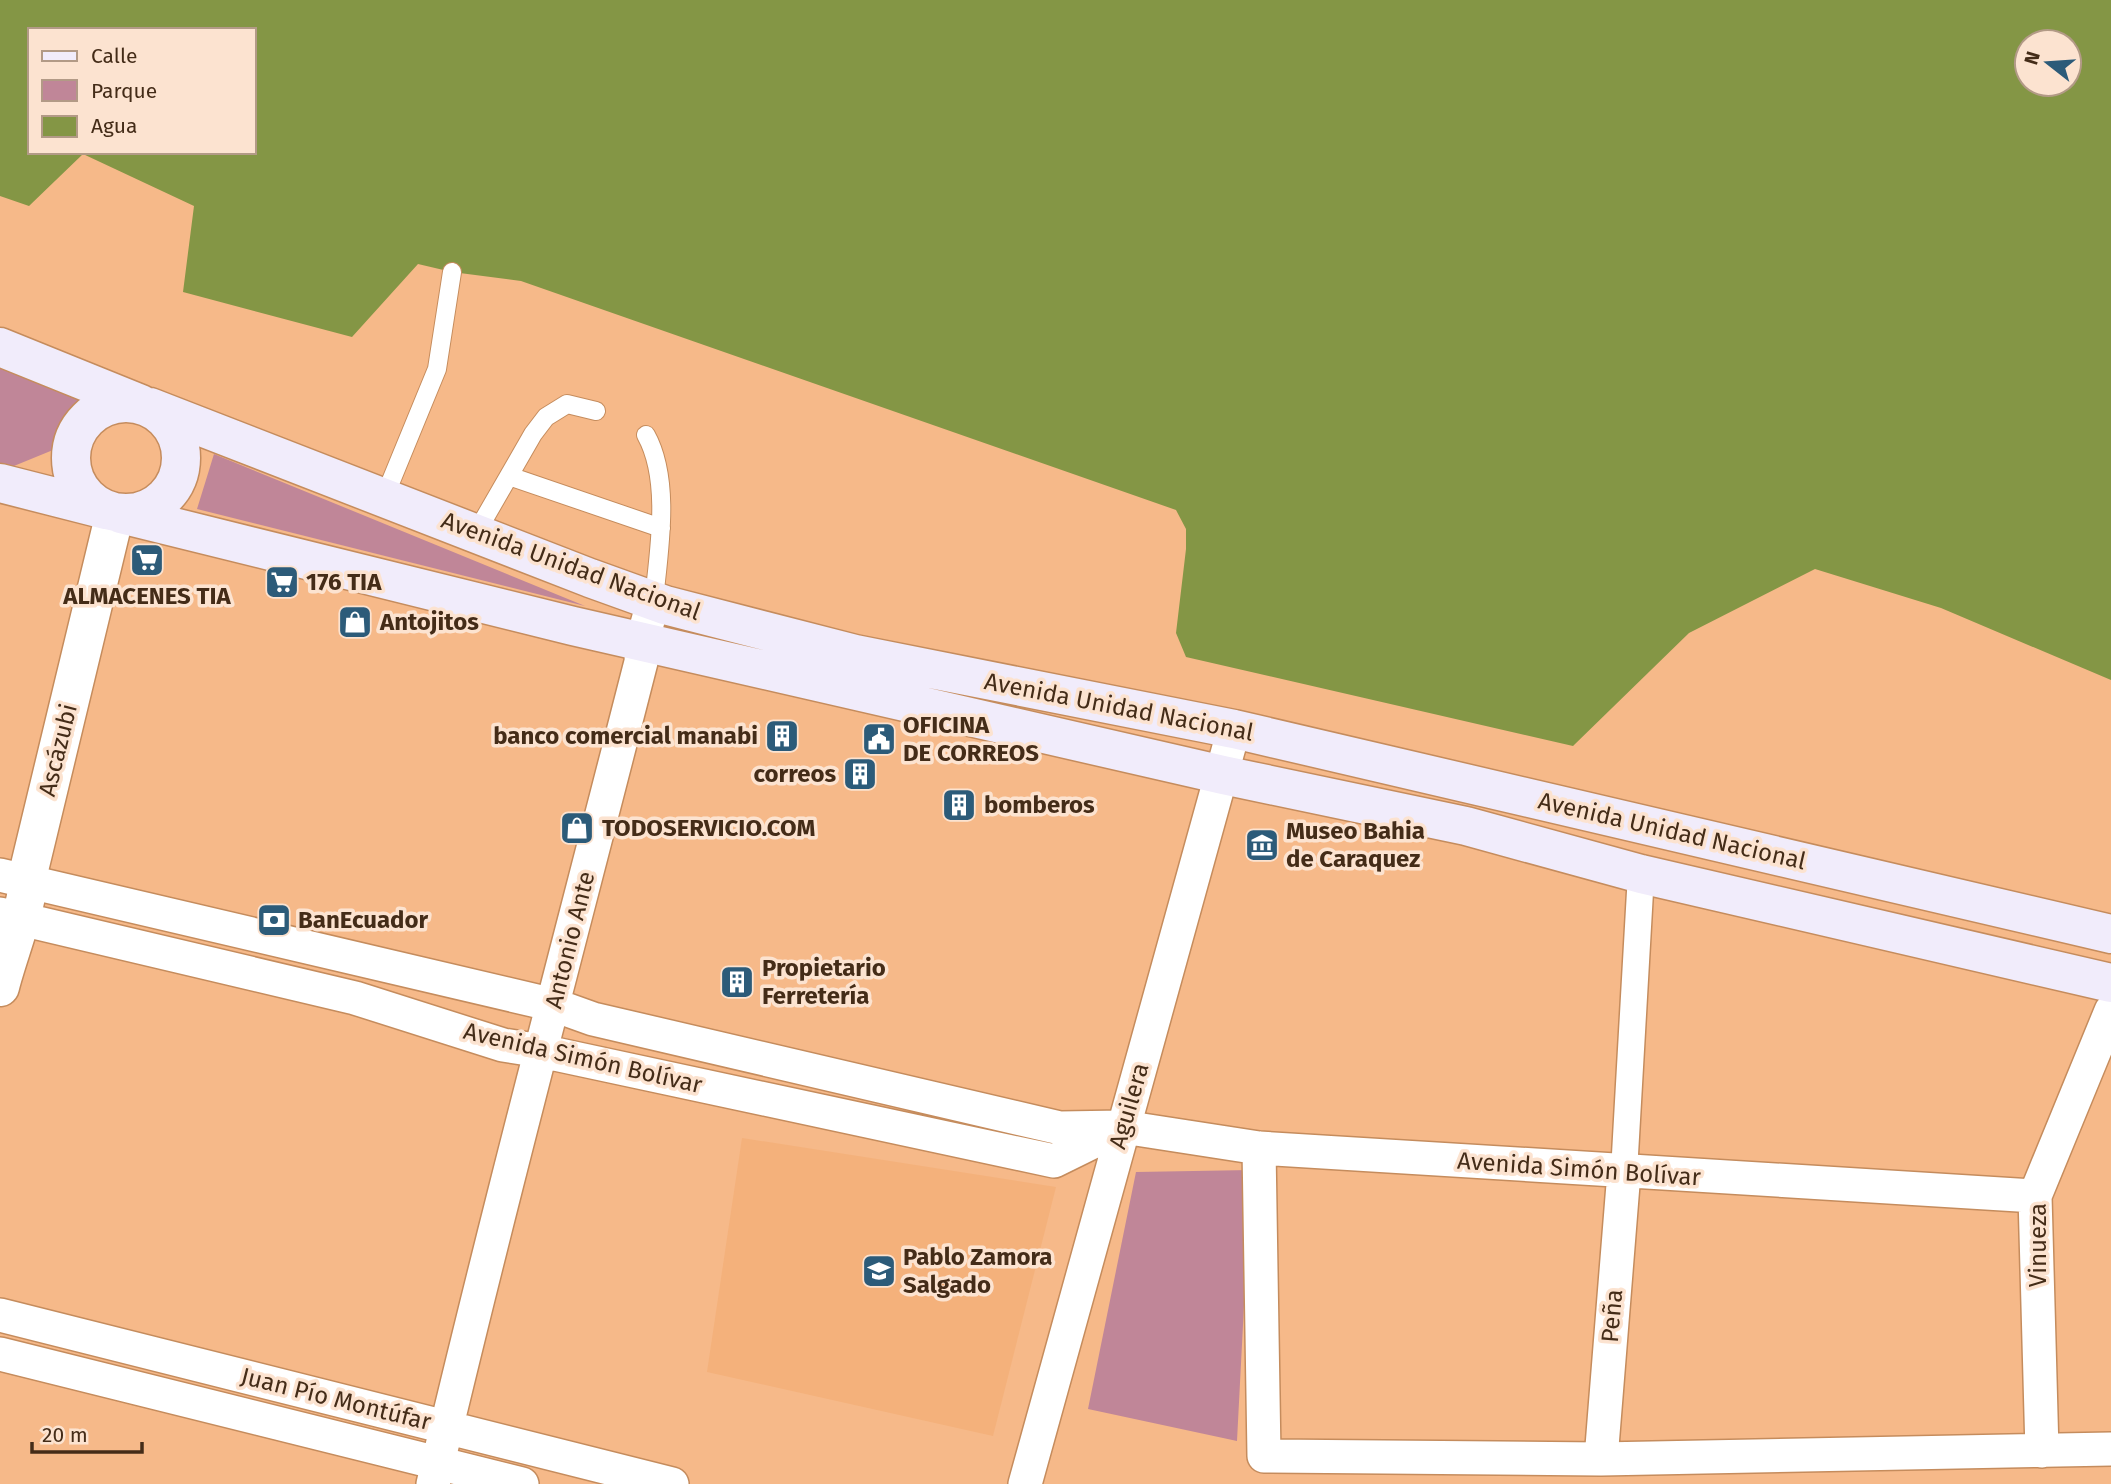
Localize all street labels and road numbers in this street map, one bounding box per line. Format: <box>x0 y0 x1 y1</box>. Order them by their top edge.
street label: Avenida Unidad Nacional <box>438 506 704 626</box>
street label: Avenida Unidad Nacional <box>982 667 1256 747</box>
street label: Ascázubi <box>33 701 83 799</box>
street label: Avenida Unidad Nacional <box>1536 787 1808 875</box>
street label: Antonio Ante <box>539 868 601 1012</box>
street label: Avenida Simón Bolívar <box>461 1017 706 1099</box>
street label: Aguilera <box>1103 1060 1155 1152</box>
street label: Avenida Simón Bolívar <box>1456 1147 1702 1192</box>
street label: Vinueza <box>2024 1203 2052 1287</box>
street label: Peña <box>1596 1288 1628 1344</box>
street label: Juan Pío Montúfar <box>238 1362 435 1436</box>

